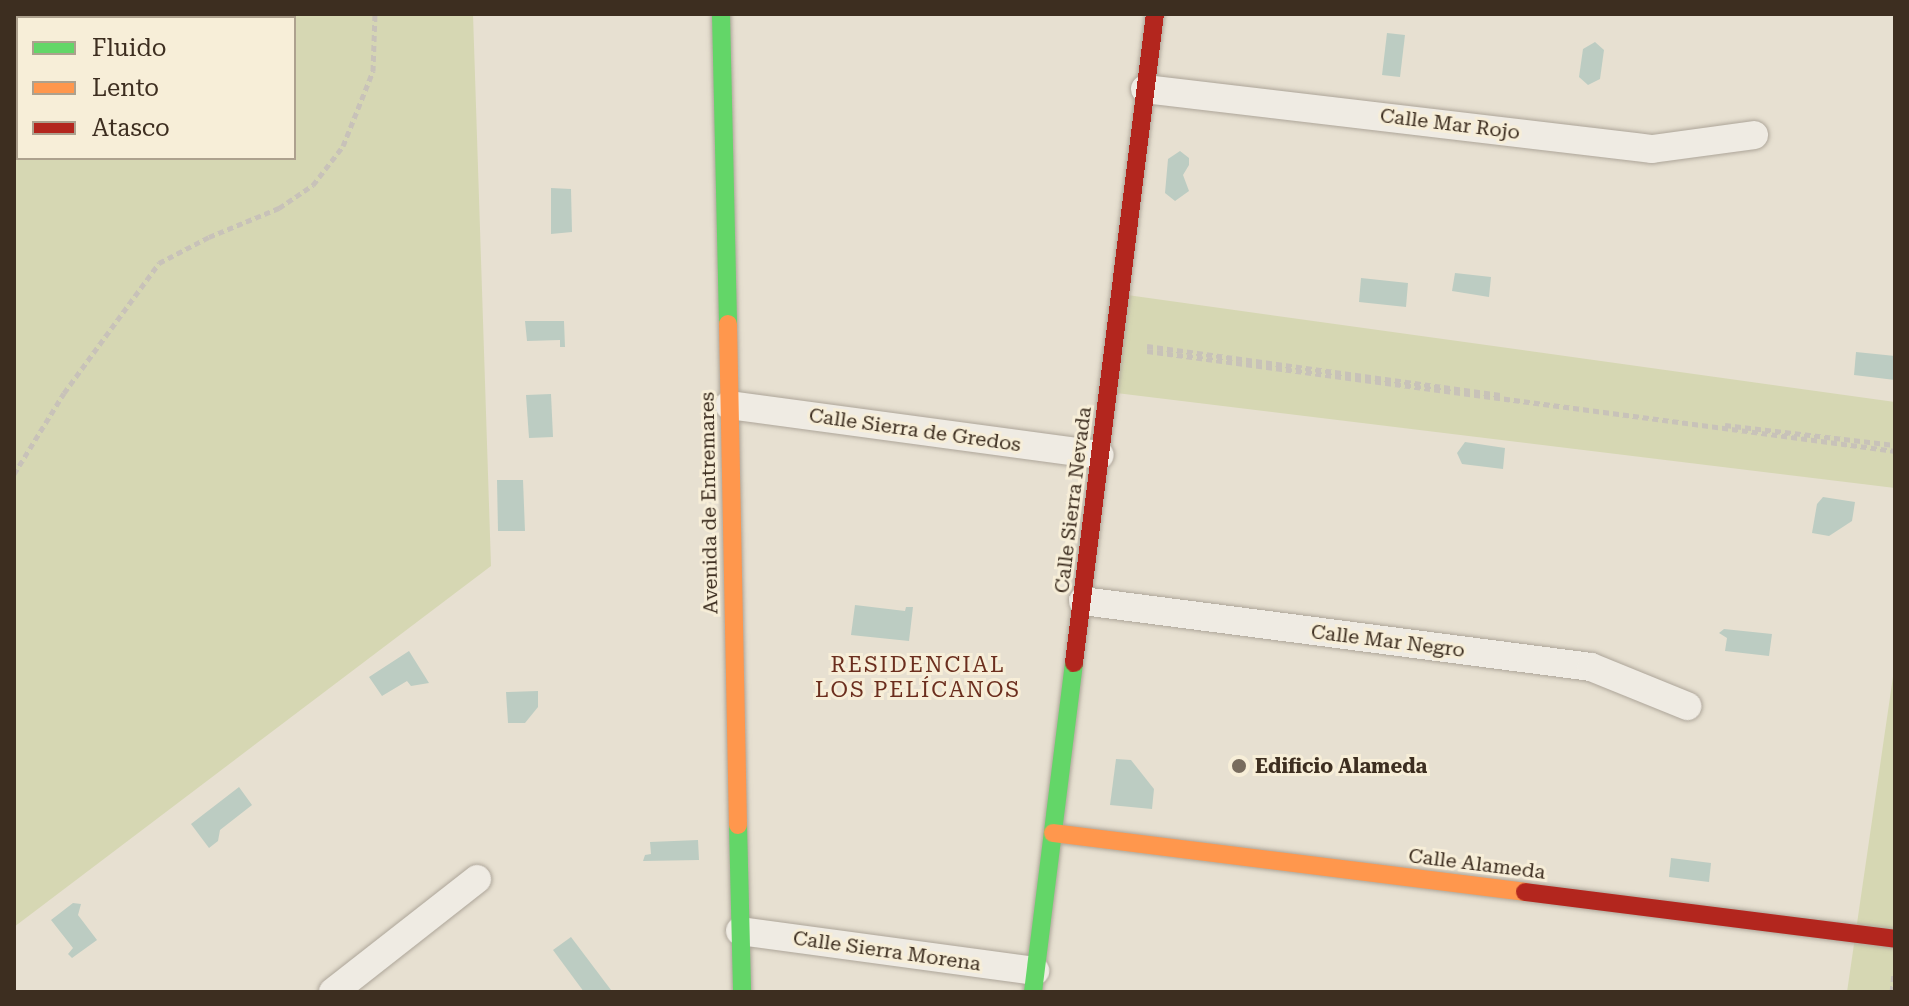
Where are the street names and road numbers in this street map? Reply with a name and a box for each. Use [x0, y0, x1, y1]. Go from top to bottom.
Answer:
street label: Calle Mar Rojo [1379, 104, 1521, 144]
street label: Avenida de Entremares [695, 392, 723, 614]
street label: Calle Sierra de Gredos [807, 403, 1023, 457]
street label: Calle Sierra Nevada [1050, 405, 1096, 595]
street label: Calle Mar Negro [1310, 620, 1466, 662]
street label: Calle Alameda [1407, 844, 1547, 884]
street label: Calle Sierra Morena [792, 926, 982, 976]

